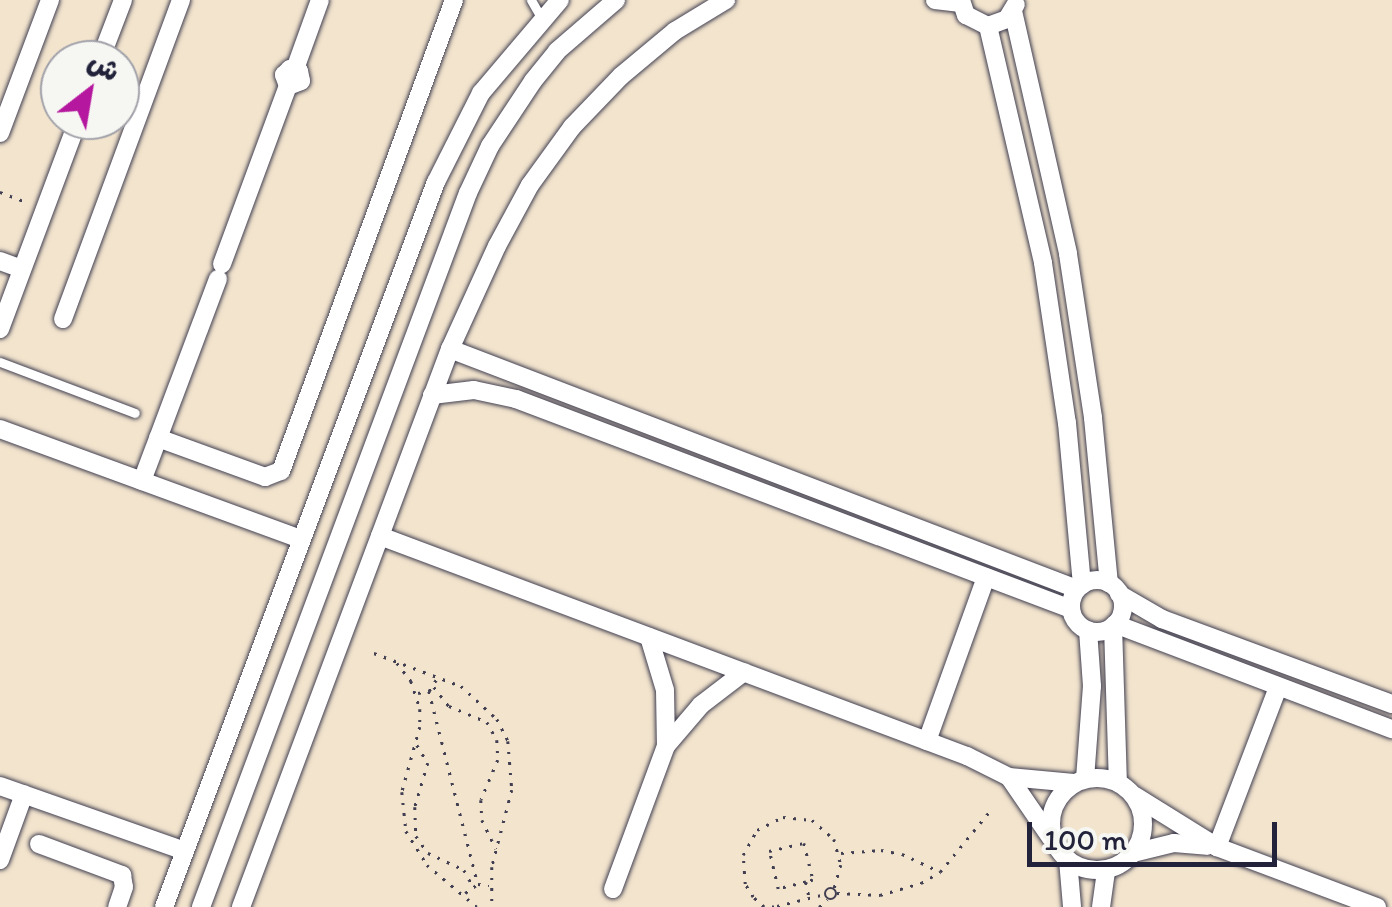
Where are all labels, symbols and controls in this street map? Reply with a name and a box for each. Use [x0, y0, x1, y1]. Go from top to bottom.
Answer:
north arrow [40, 40, 140, 140]
text: ش [82, 43, 126, 89]
scale bar [1032, 802, 1282, 864]
text: 100 m [1044, 821, 1127, 858]

